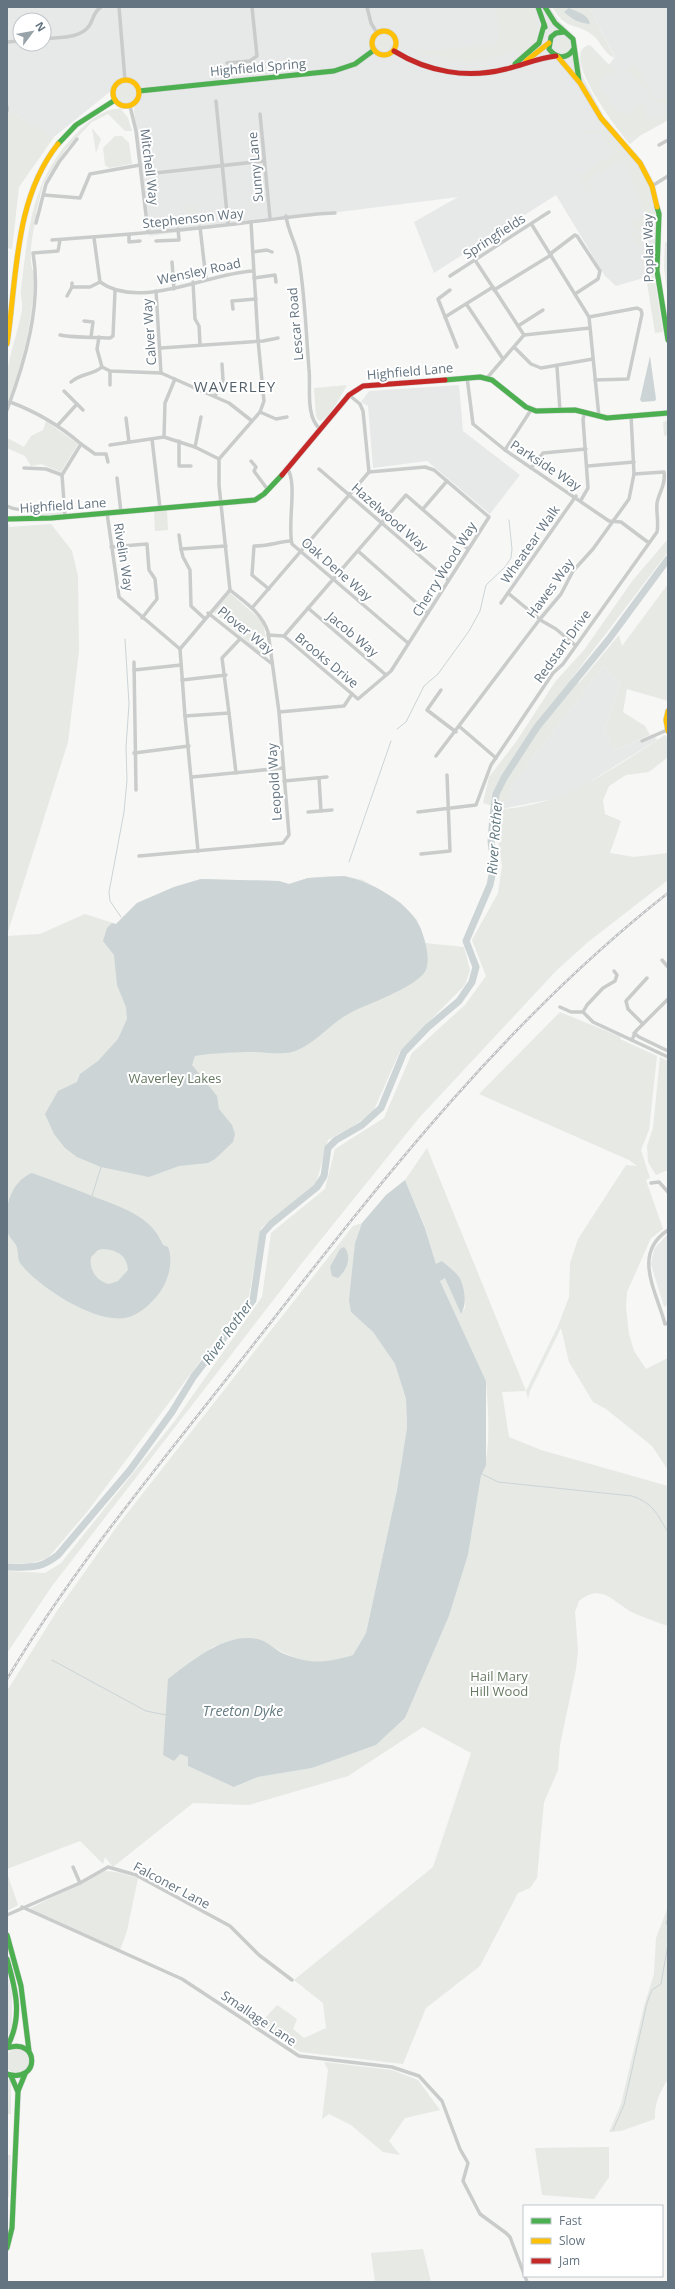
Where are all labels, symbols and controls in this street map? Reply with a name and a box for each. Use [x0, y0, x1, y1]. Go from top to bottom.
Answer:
north arrow [12, 12, 52, 52]
text: N [32, 19, 50, 34]
street label: Highfield Spring [209, 54, 307, 80]
street label: Mitchell Way [136, 128, 164, 207]
street label: Sunny Lane [243, 131, 267, 203]
street label: Stephenson Way [142, 204, 245, 232]
street label: Springfields [459, 209, 529, 263]
street label: Poplar Way [638, 213, 658, 282]
street label: Wensley Road [156, 253, 242, 289]
street label: Lescar Road [283, 287, 307, 361]
street label: Calver Way [138, 298, 160, 366]
street label: Highfield Lane [366, 358, 454, 384]
district label: WAVERLEY [194, 376, 276, 396]
street label: Parkside Way [507, 435, 585, 495]
street label: Hazelwood Way [348, 479, 433, 556]
street label: Highfield Lane [19, 493, 107, 517]
street label: Wheatear Walk [496, 501, 564, 587]
street label: Cherry Wood Way [408, 518, 481, 620]
street label: Rivelin Way [110, 522, 138, 593]
street label: Oak Dene Way [298, 533, 377, 605]
street label: Hawes Way [522, 554, 578, 621]
street label: Plover Way [214, 602, 278, 658]
street label: Jacob Way [322, 606, 383, 661]
street label: Redstart Drive [529, 606, 595, 686]
street label: Brooks Drive [292, 628, 362, 692]
street label: Leopold Way [262, 742, 286, 822]
water label: River Rother [482, 798, 506, 875]
park label: Waverley Lakes [128, 1069, 222, 1087]
water label: River Rother [197, 1296, 257, 1368]
park label: Hail Mary Hill Wood [470, 1667, 528, 1700]
water label: Treeton Dyke [203, 1701, 283, 1720]
street label: Falconer Lane [130, 1857, 214, 1913]
street label: Smallage Lane [218, 1986, 300, 2050]
legend [523, 2205, 663, 2277]
text: Fast [559, 2212, 582, 2229]
text: Slow [559, 2232, 586, 2249]
text: Jam [558, 2252, 580, 2269]

